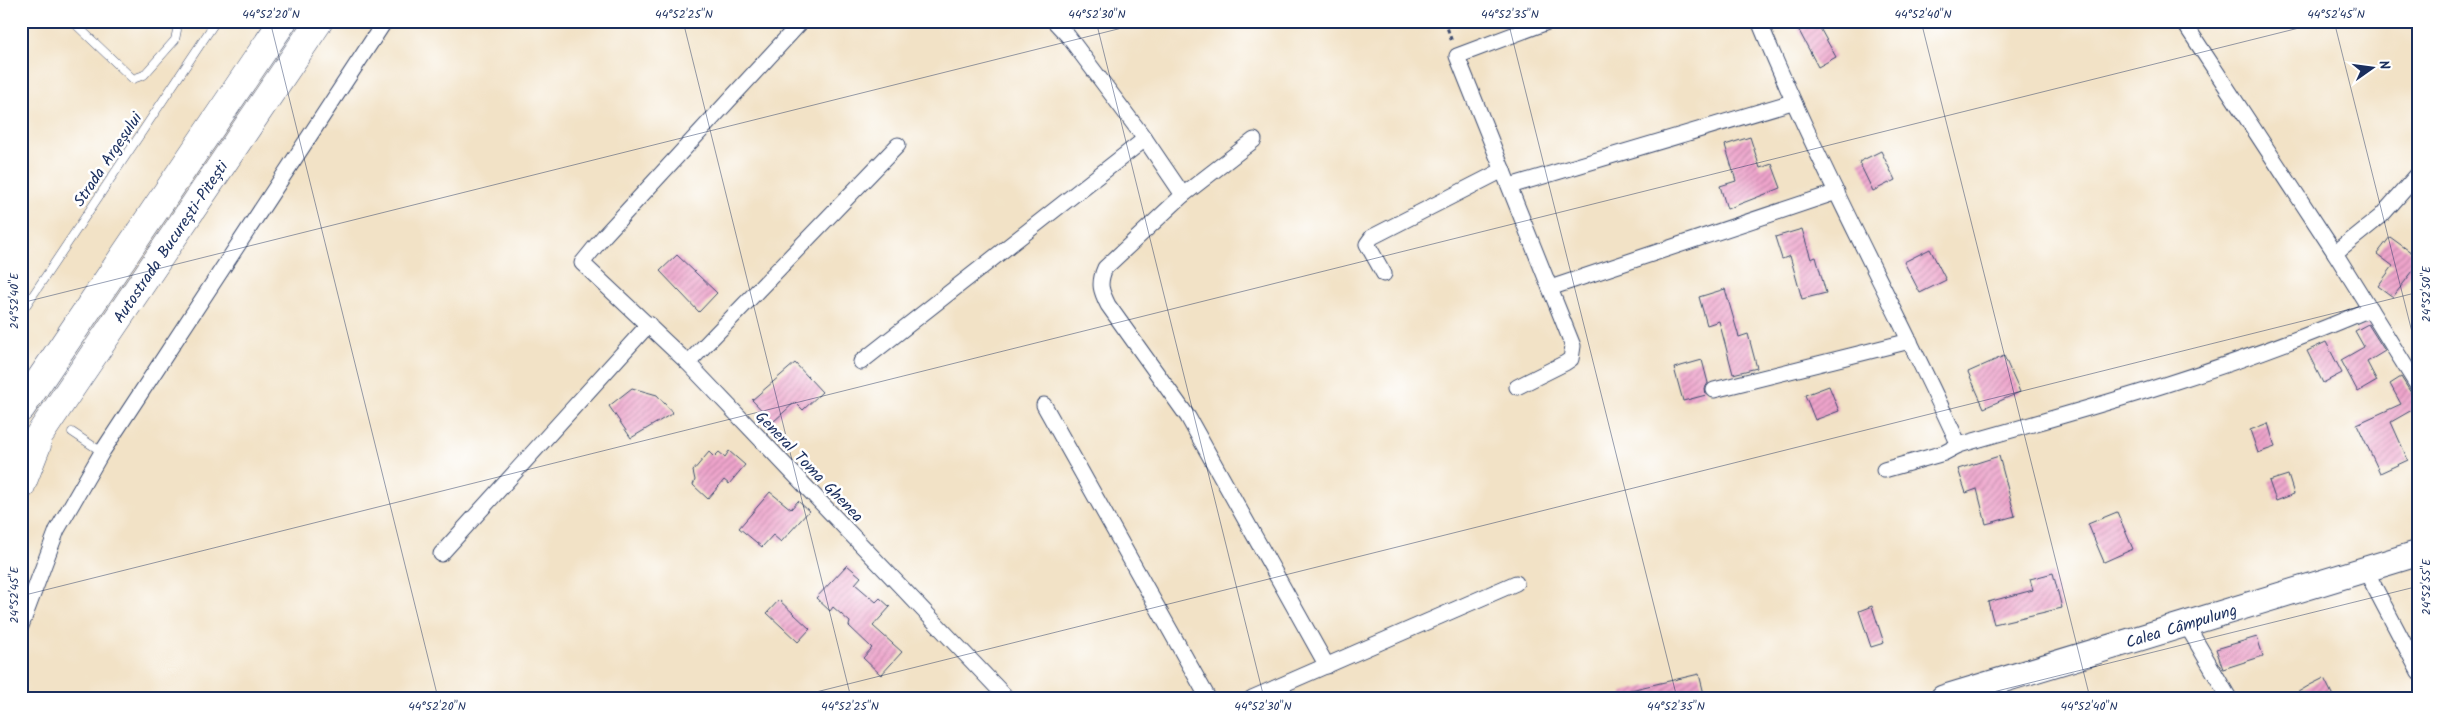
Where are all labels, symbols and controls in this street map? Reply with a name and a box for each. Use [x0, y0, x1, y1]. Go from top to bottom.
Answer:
text: 44°52'20"N [242, 5, 300, 24]
text: 44°52'25"N [655, 5, 713, 24]
text: 44°52'30"N [1068, 5, 1126, 24]
text: 44°52'35"N [1481, 5, 1539, 24]
text: 44°52'40"N [1894, 5, 1952, 24]
text: 44°52'45"N [2307, 5, 2365, 24]
north arrow [2348, 42, 2398, 92]
text: N [2372, 58, 2395, 72]
street label: Strada Argeșului [67, 107, 150, 212]
street label: Autostrada București-Pitești [107, 155, 236, 329]
text: 24°52'50"E [2417, 265, 2436, 322]
text: 24°52'40"E [5, 272, 24, 329]
street label: General Toma Ghenea [749, 405, 869, 529]
text: 24°52'55"E [2417, 558, 2436, 615]
text: 24°52'45"E [5, 566, 24, 623]
street label: Calea Câmpulung [2123, 598, 2240, 656]
text: 44°52'20"N [408, 697, 466, 716]
text: 44°52'25"N [821, 697, 879, 716]
text: 44°52'30"N [1234, 697, 1292, 716]
text: 44°52'35"N [1647, 697, 1705, 716]
text: 44°52'40"N [2060, 697, 2118, 716]

